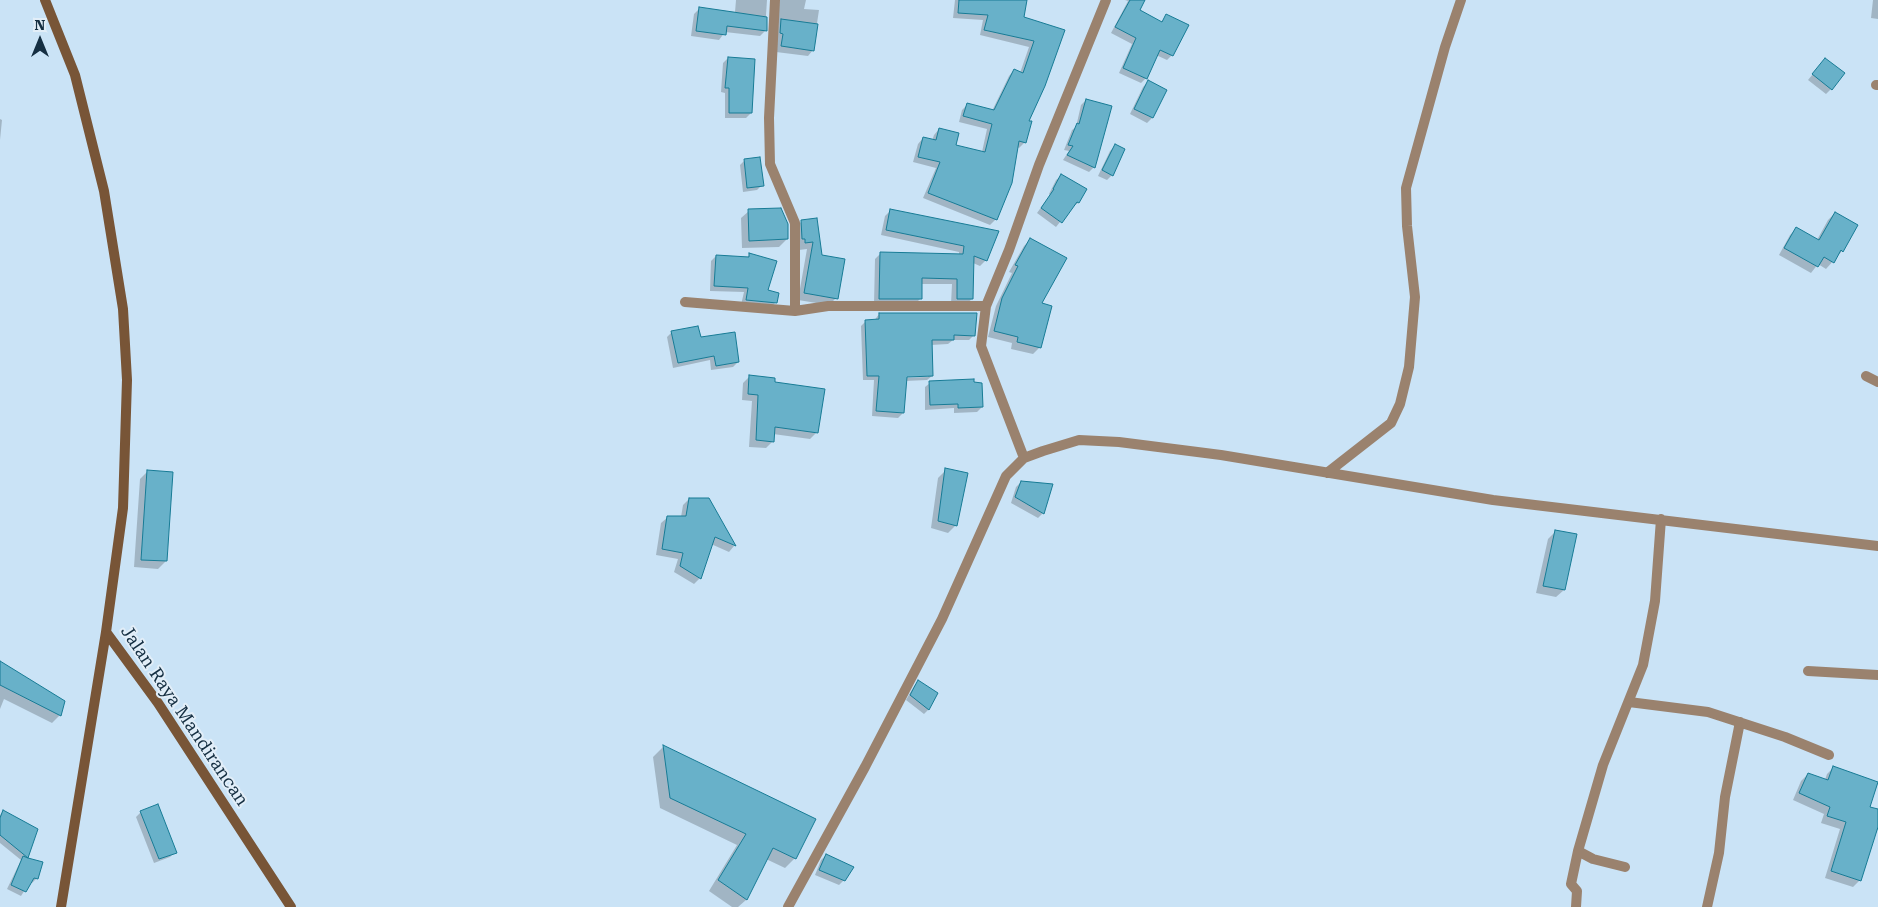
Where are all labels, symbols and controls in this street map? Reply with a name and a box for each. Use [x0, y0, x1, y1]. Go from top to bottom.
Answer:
north arrow [15, 15, 65, 65]
text: N [35, 17, 45, 33]
street label: Jalan Raya Mandirancan [116, 622, 252, 810]

